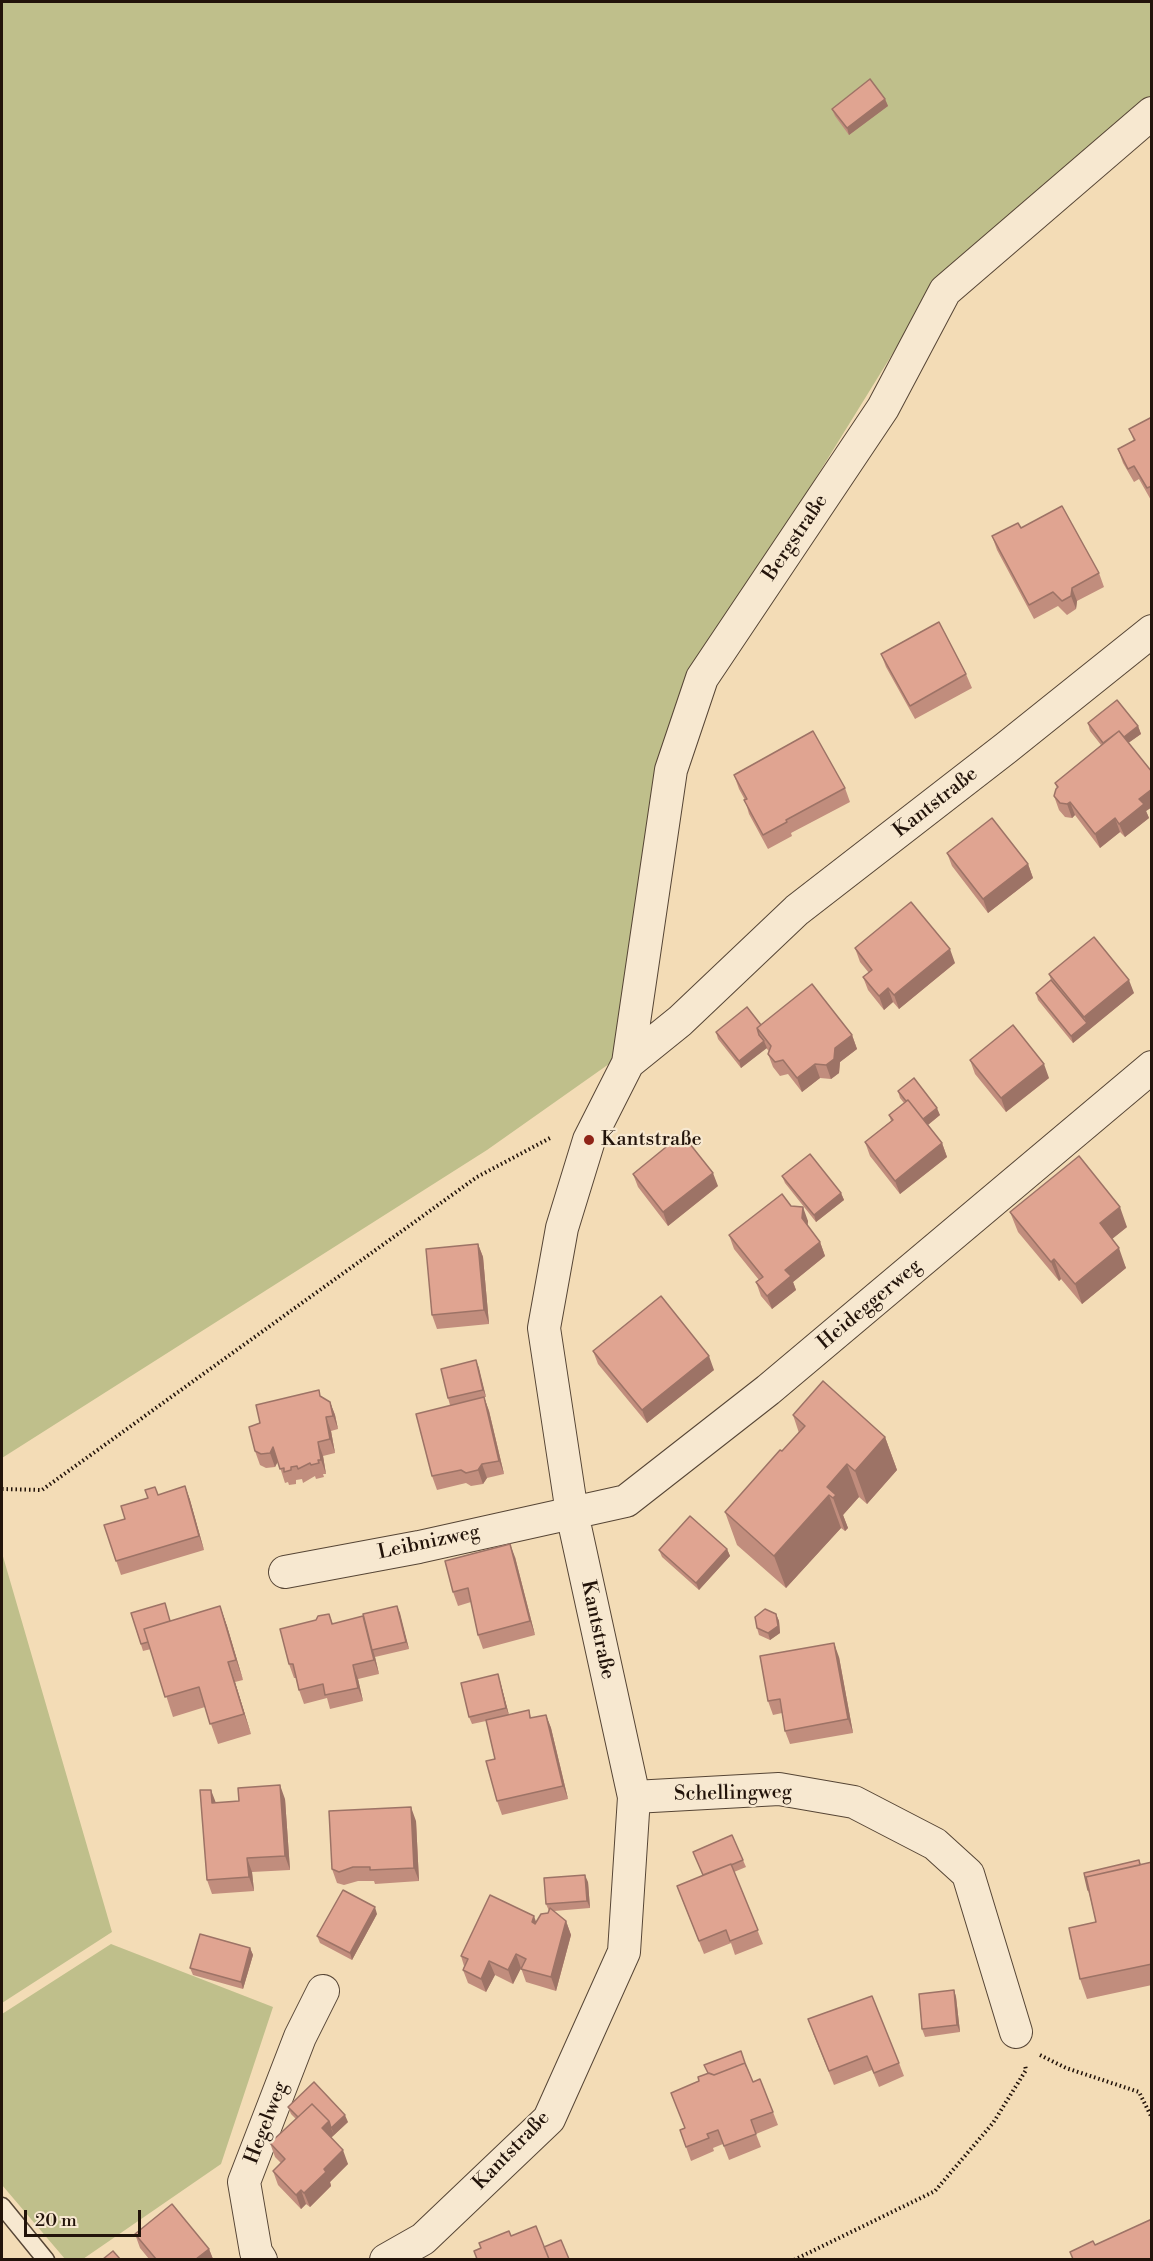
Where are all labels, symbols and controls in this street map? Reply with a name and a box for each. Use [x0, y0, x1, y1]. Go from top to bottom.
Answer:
street label: Bergstraße [758, 490, 834, 586]
street label: Kantstraße [889, 763, 983, 843]
place label: Kantstraße [601, 1128, 701, 1152]
marker: Kantstraße [582, 1133, 596, 1147]
street label: Heideggerweg [813, 1255, 927, 1355]
street label: Leibnizweg [376, 1520, 482, 1566]
street label: Kantstraße [575, 1578, 619, 1682]
street label: Schellingweg [674, 1781, 792, 1807]
street label: Hegelweg [240, 2078, 294, 2168]
street label: Kantstraße [468, 2107, 556, 2195]
scale bar [27, 2198, 144, 2236]
text: 20 m [35, 2209, 77, 2232]

